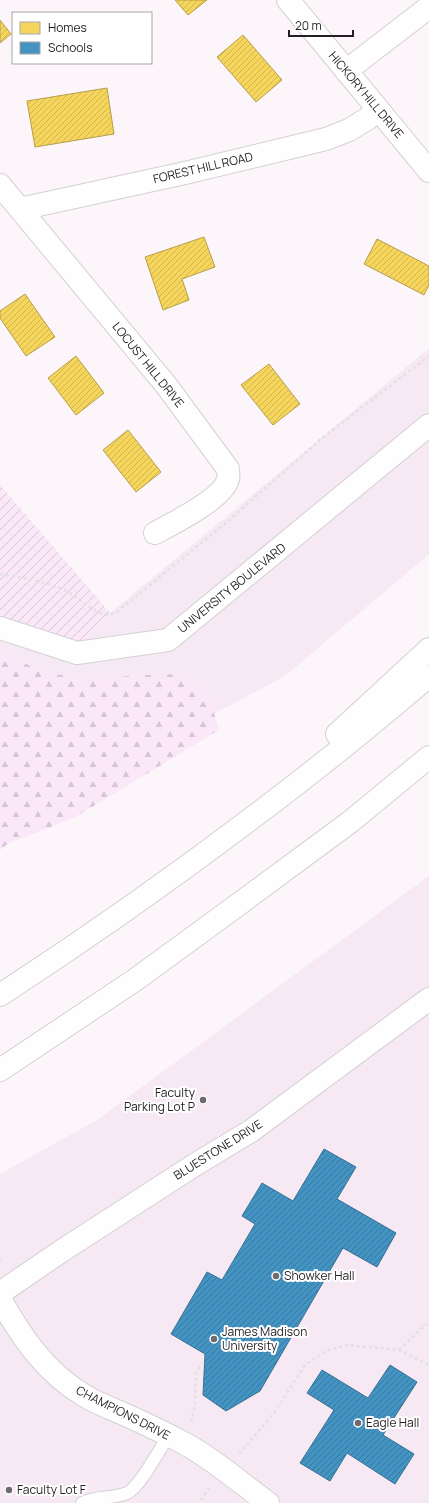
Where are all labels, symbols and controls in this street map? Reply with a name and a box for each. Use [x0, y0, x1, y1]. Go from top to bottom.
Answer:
legend [12, 12, 152, 64]
scale bar [289, 12, 353, 38]
text: 20 m [295, 17, 322, 34]
text: Homes [48, 19, 87, 36]
text: Schools [48, 39, 92, 56]
street label: HICKORY HILL DRIVE [325, 48, 408, 142]
street label: FOREST HILL ROAD [151, 148, 255, 187]
street label: LOCUST HILL DRIVE [109, 318, 188, 411]
street label: UNIVERSITY BOULEVARD [174, 539, 289, 637]
place label: Faculty Parking Lot P [124, 1084, 196, 1115]
marker: Faculty Parking Lot P [198, 1095, 208, 1105]
street label: BLUESTONE DRIVE [170, 1115, 265, 1184]
place label: Showker Hall [284, 1267, 355, 1284]
marker: Showker Hall [271, 1271, 281, 1281]
place label: James Madison University [222, 1323, 307, 1354]
marker: James Madison University [209, 1334, 219, 1344]
street label: CHAMPIONS DRIVE [73, 1381, 173, 1444]
place label: Eagle Hall [366, 1414, 419, 1431]
marker: Eagle Hall [353, 1418, 363, 1428]
place label: Faculty Lot F [17, 1481, 86, 1498]
marker: Faculty Lot F [4, 1485, 14, 1495]

